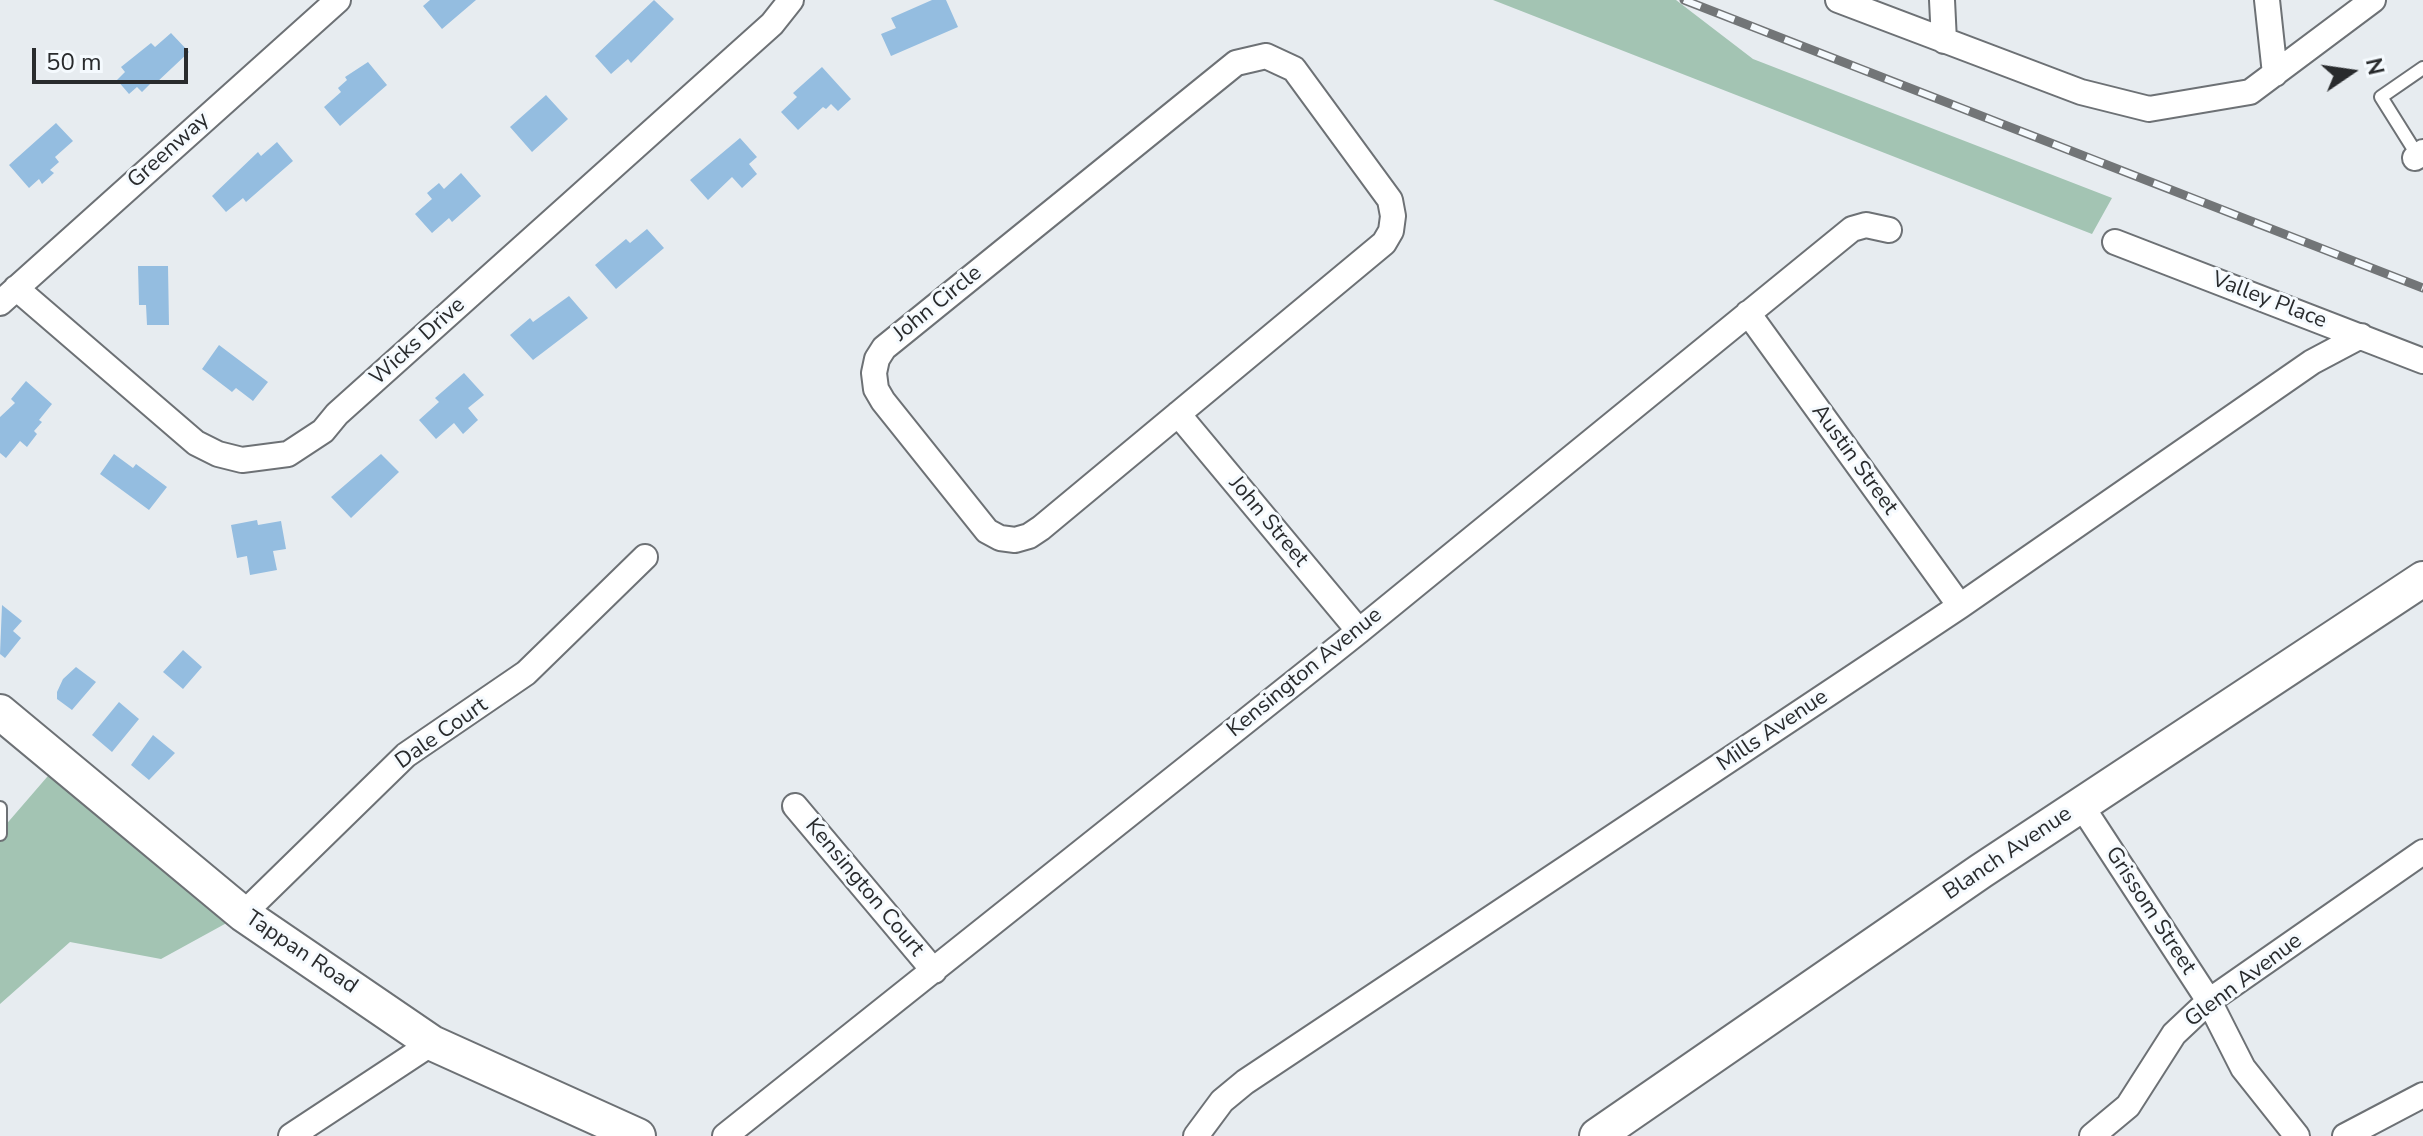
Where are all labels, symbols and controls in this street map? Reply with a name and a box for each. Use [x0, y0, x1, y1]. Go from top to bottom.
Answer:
scale bar [36, 32, 192, 82]
north arrow [2311, 32, 2391, 112]
text: 50 m [46, 46, 102, 78]
text: N [2358, 55, 2391, 78]
street label: Greenway [123, 108, 215, 194]
street label: John Circle [889, 260, 987, 348]
street label: Valley Place [2208, 267, 2330, 335]
street label: Wicks Drive [365, 292, 471, 392]
street label: Austin Street [1805, 400, 1903, 520]
street label: John Street [1223, 471, 1313, 573]
street label: Kensington Avenue [1222, 602, 1388, 744]
street label: Mills Avenue [1713, 684, 1833, 778]
street label: Dale Court [391, 693, 493, 775]
street label: Blanch Avenue [1939, 801, 2077, 907]
street label: Kensington Court [799, 814, 929, 962]
street label: Grissom Street [2099, 842, 2201, 980]
street label: Tappan Road [240, 906, 362, 1000]
street label: Glenn Avenue [2180, 928, 2308, 1034]

